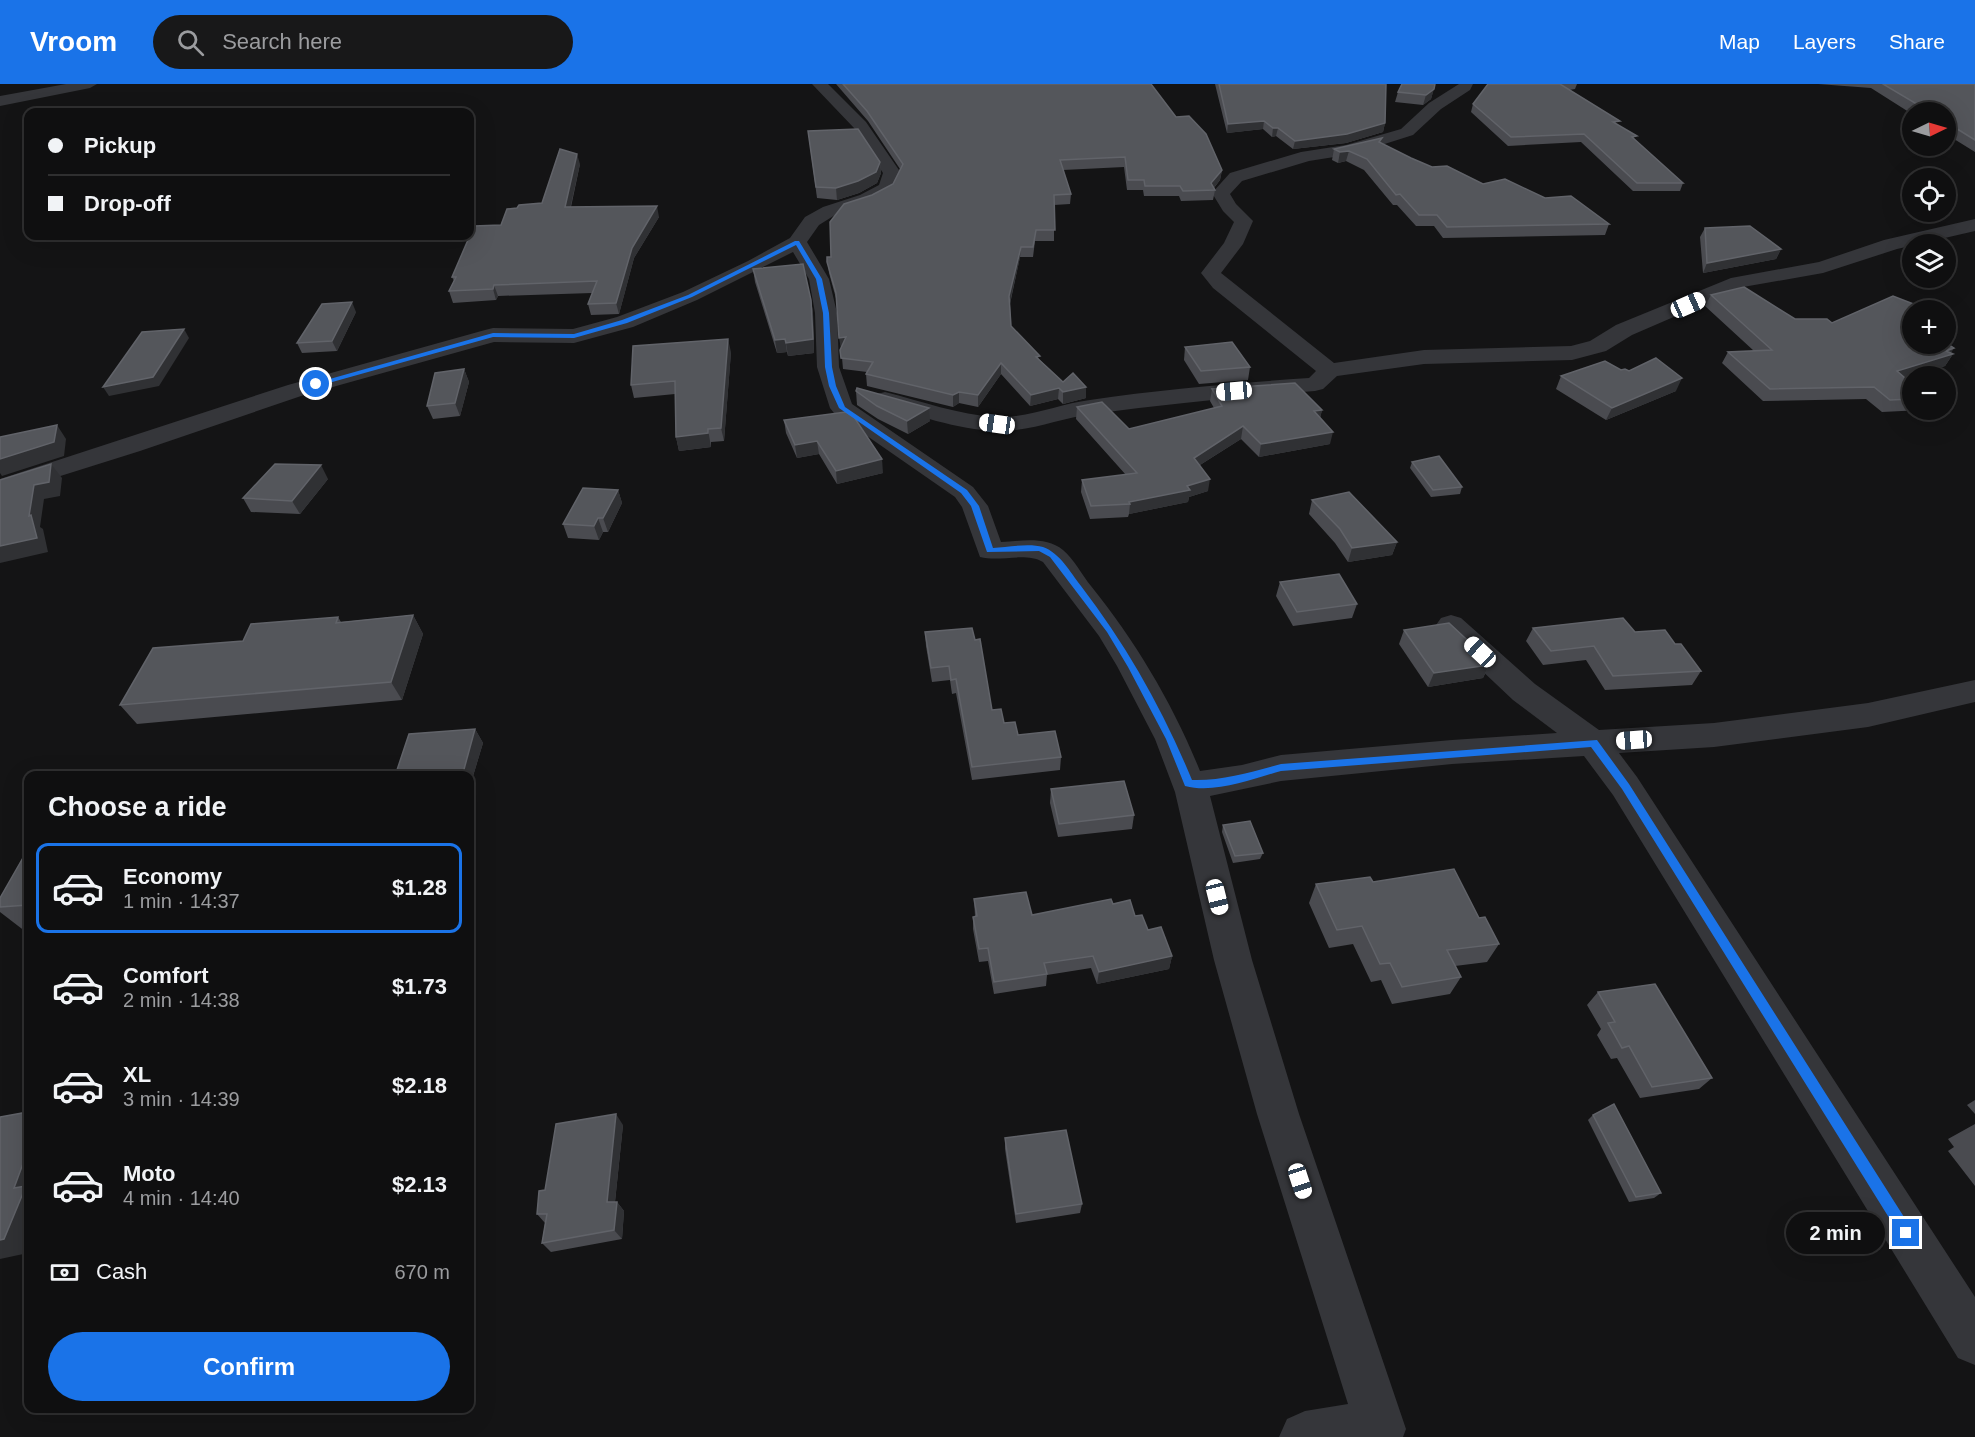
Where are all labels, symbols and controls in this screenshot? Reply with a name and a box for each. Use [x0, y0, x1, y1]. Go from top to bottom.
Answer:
search box [153, 15, 573, 69]
text: Vroom [30, 26, 117, 57]
icon: search [174, 26, 207, 59]
text: Search here [222, 29, 342, 54]
text: Map [1719, 30, 1760, 53]
text: Layers [1793, 30, 1856, 53]
text: Share [1889, 30, 1945, 53]
north arrow [1902, 102, 1956, 156]
map controls [1902, 102, 1956, 420]
text: Pickup [84, 133, 156, 158]
button: locate [1902, 168, 1956, 222]
text: Drop-off [84, 191, 171, 216]
button: layers [1902, 234, 1956, 288]
car [1668, 289, 1708, 321]
button: + [1902, 300, 1956, 354]
button: − [1902, 366, 1956, 420]
route start [302, 370, 329, 397]
car [1215, 380, 1253, 402]
car [978, 413, 1016, 435]
car [1461, 633, 1499, 671]
car [1615, 730, 1653, 750]
text: Choose a ride [48, 792, 227, 822]
icon: car [51, 861, 105, 915]
text: Economy [123, 864, 222, 889]
text: $1.28 [392, 875, 447, 900]
car [1204, 877, 1230, 917]
text: 1 min · 14:37 [123, 890, 240, 912]
icon: car [51, 960, 105, 1014]
text: Comfort [123, 963, 209, 988]
text: $1.73 [392, 974, 447, 999]
text: 2 min · 14:38 [123, 989, 240, 1011]
icon: car [51, 1059, 105, 1113]
text: XL [123, 1062, 151, 1087]
text: $2.18 [392, 1073, 447, 1098]
text: 3 min · 14:39 [123, 1088, 240, 1110]
icon: car [51, 1158, 105, 1212]
text: Moto [123, 1161, 176, 1186]
car [1286, 1161, 1314, 1201]
text: $2.13 [392, 1172, 447, 1197]
text: 4 min · 14:40 [123, 1187, 240, 1209]
callout: 2 min [1786, 1212, 1885, 1254]
route end [1892, 1219, 1919, 1246]
text: 2 min [1809, 1222, 1862, 1244]
icon: cash [48, 1256, 81, 1289]
text: Cash [96, 1259, 147, 1284]
text: 670 m [394, 1261, 450, 1283]
button: Confirm [48, 1332, 450, 1401]

